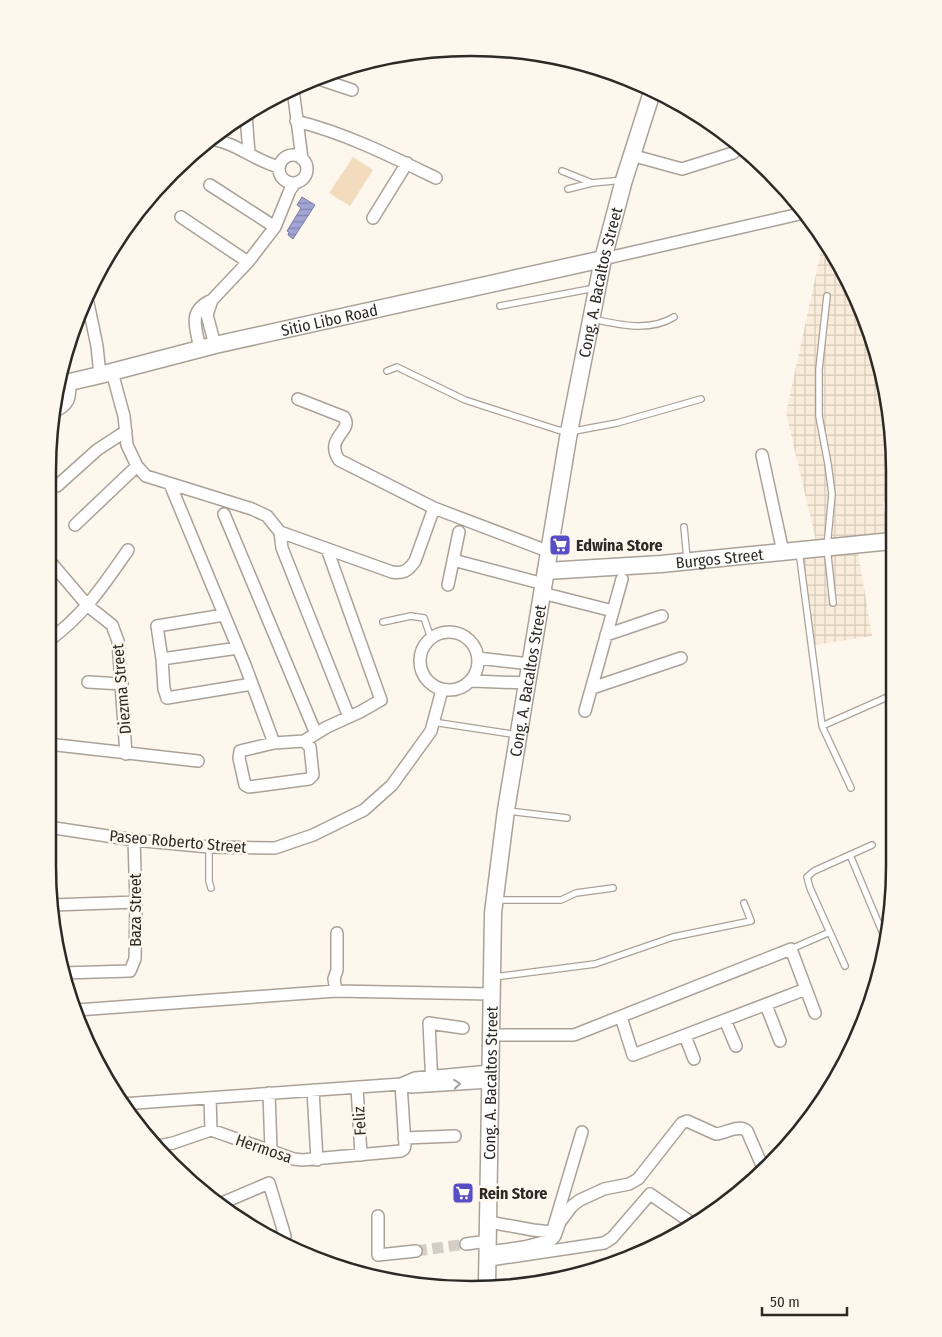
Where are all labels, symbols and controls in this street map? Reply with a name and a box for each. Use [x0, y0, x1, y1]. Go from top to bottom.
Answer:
street label: Cong. A. Bacaltos Street [575, 204, 627, 359]
street label: Sitio Libo Road [279, 300, 379, 340]
supermarket icon: Edwina Store [548, 533, 572, 557]
place label: Edwina Store [576, 536, 663, 555]
street label: Burgos Street [675, 545, 765, 572]
street label: Cong. A. Bacaltos Street [506, 603, 550, 758]
street label: Diezma Street [108, 642, 135, 735]
street label: Paseo Roberto Street [109, 826, 248, 857]
street label: Baza Street [126, 872, 145, 947]
street label: Cong. A. Bacaltos Street [480, 1005, 502, 1160]
one-way arrow [453, 1079, 461, 1090]
street label: Feliz [349, 1106, 370, 1136]
street label: Hermosa [233, 1130, 295, 1167]
supermarket icon: Rein Store [451, 1181, 475, 1205]
place label: Rein Store [479, 1184, 547, 1203]
scale bar [762, 1284, 847, 1316]
text: 50 m [770, 1293, 800, 1311]

